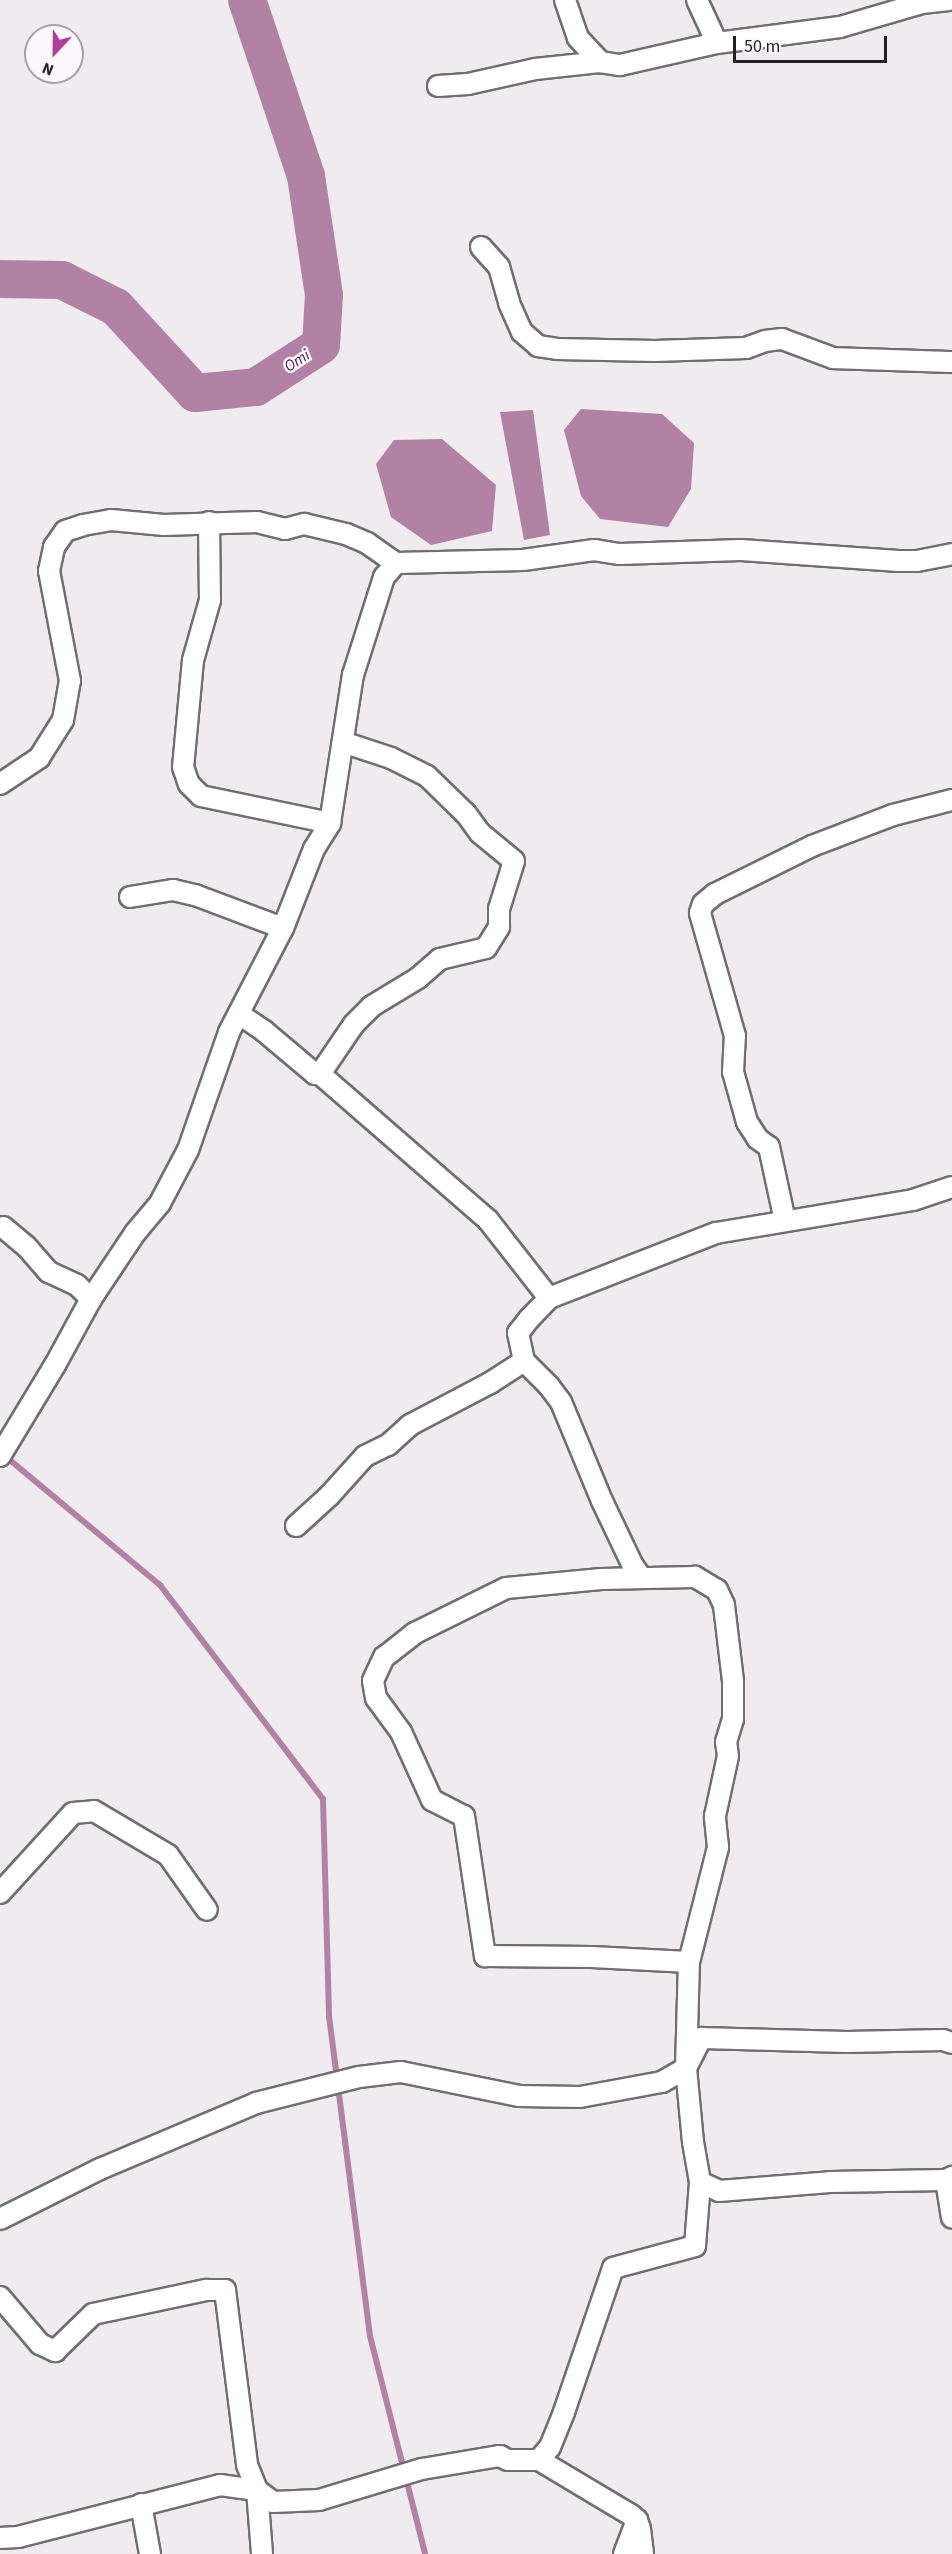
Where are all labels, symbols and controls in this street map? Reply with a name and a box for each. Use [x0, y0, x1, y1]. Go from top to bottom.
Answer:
north arrow [24, 24, 84, 84]
scale bar [736, 24, 890, 62]
text: 50 m [744, 34, 780, 59]
text: N [39, 57, 57, 81]
water label: Omi [281, 346, 313, 376]

